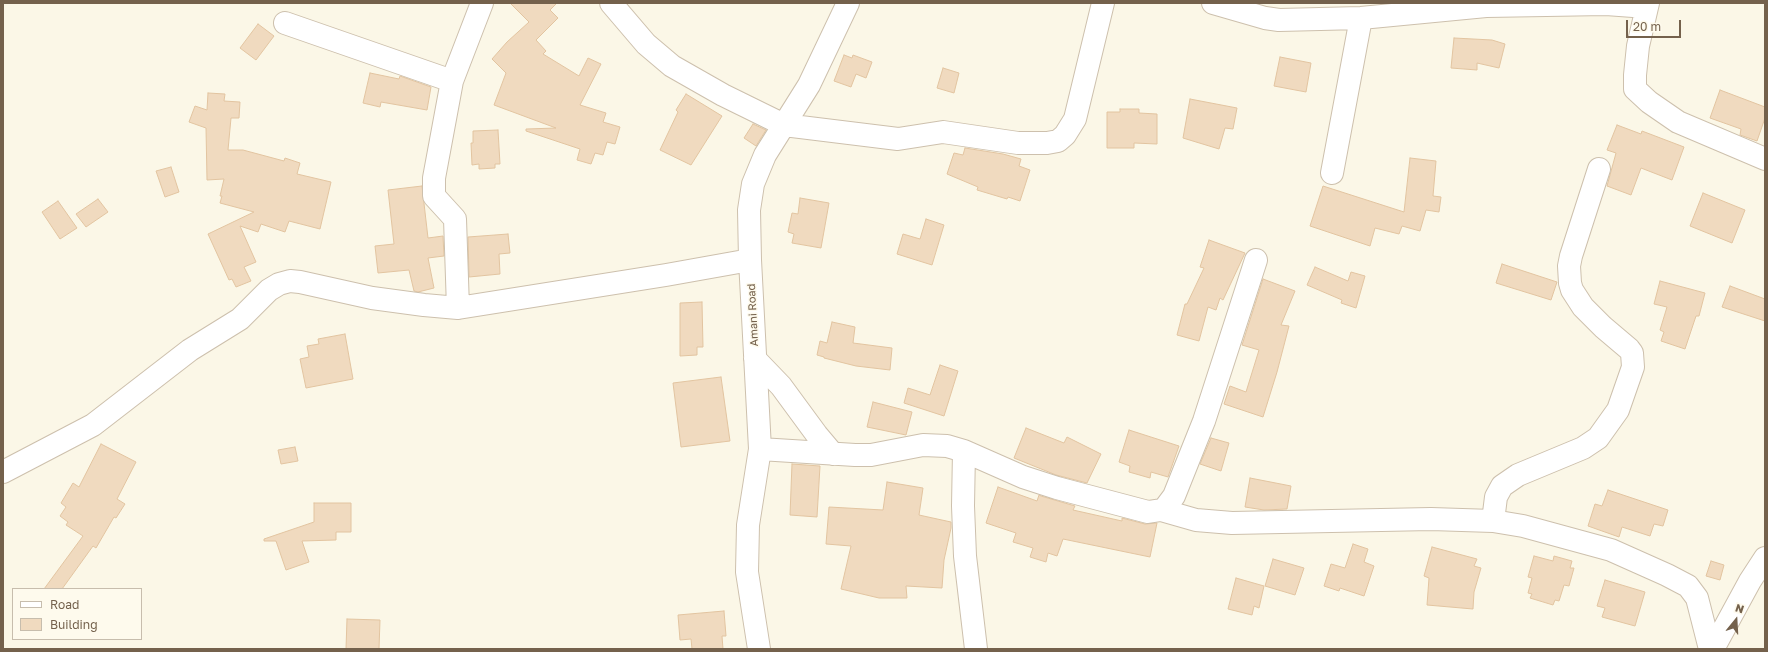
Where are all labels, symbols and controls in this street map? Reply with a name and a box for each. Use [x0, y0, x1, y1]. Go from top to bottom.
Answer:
scale bar [1628, 12, 1683, 38]
text: 20 m [1633, 19, 1661, 34]
street label: Amani Road [745, 283, 761, 347]
legend [12, 588, 142, 640]
text: Road [50, 597, 79, 612]
north arrow [1716, 600, 1756, 640]
text: N [1734, 601, 1746, 616]
text: Building [50, 617, 98, 632]

